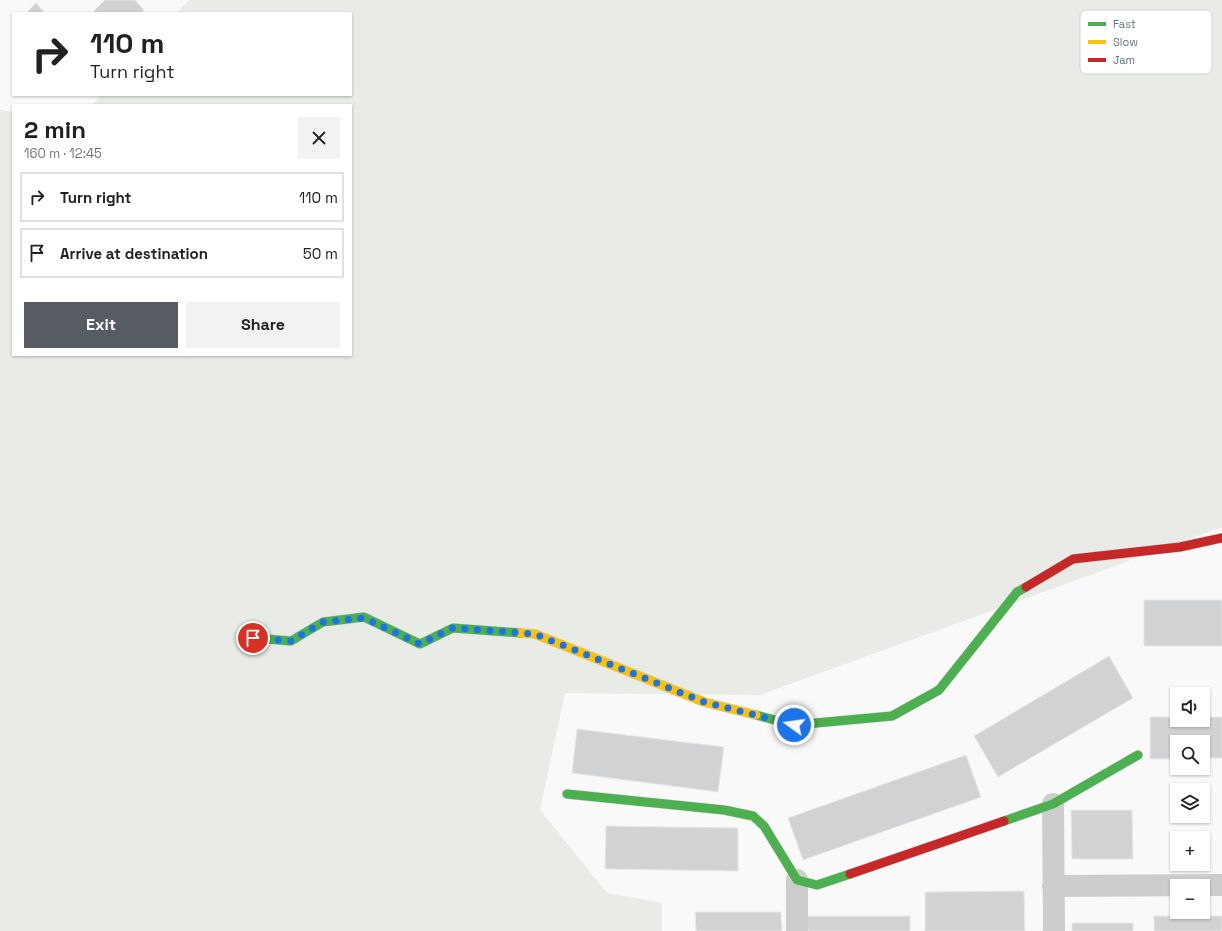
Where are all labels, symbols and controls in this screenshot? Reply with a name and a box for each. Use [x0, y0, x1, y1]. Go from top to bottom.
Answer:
legend [1080, 10, 1212, 74]
text: Fast [1113, 17, 1136, 31]
text: 110 m [90, 25, 164, 61]
icon: right [24, 28, 76, 80]
text: Slow [1113, 35, 1138, 49]
text: Jam [1113, 53, 1135, 67]
text: Turn right [90, 60, 174, 83]
text: 2 min [24, 114, 86, 145]
button: close [298, 117, 340, 159]
text: 160 m · 12:45 [24, 145, 102, 162]
icon: right [26, 186, 48, 208]
text: Turn right [60, 188, 131, 207]
text: 110 m [299, 188, 338, 207]
icon: arrive [26, 242, 48, 264]
text: Arrive at destination [60, 244, 208, 263]
text: 50 m [303, 244, 338, 263]
button: Exit [24, 302, 178, 348]
button: Share [186, 302, 340, 348]
pin [236, 621, 270, 655]
icon: arrive [242, 627, 264, 649]
map controls [1170, 687, 1210, 919]
button: sound [1170, 687, 1210, 727]
position arrow [773, 704, 815, 746]
button: search [1170, 735, 1210, 775]
button: layers [1170, 783, 1210, 823]
button: + [1170, 831, 1210, 871]
button: − [1170, 879, 1210, 919]

